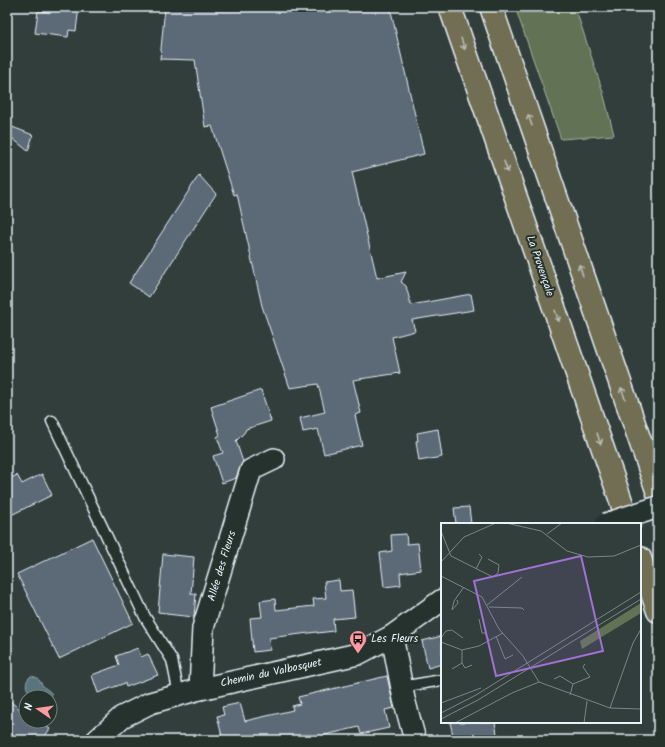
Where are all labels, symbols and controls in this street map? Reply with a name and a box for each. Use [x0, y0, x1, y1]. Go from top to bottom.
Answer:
one-way arrow [460, 37, 467, 50]
one-way arrow [526, 114, 533, 127]
one-way arrow [502, 160, 510, 172]
street label: La Provençale [521, 233, 559, 299]
one-way arrow [577, 263, 584, 276]
one-way arrow [554, 310, 561, 323]
one-way arrow [619, 387, 627, 399]
one-way arrow [596, 433, 604, 445]
inset map [441, 523, 641, 723]
street label: Allée des Fleurs [203, 528, 241, 603]
bus stop icon: Les Fleurs [348, 629, 368, 654]
place label: Les Fleurs [371, 630, 418, 648]
street label: Chemin du Valbosquet [219, 653, 324, 693]
north arrow [18, 689, 58, 729]
text: N [20, 702, 39, 712]

